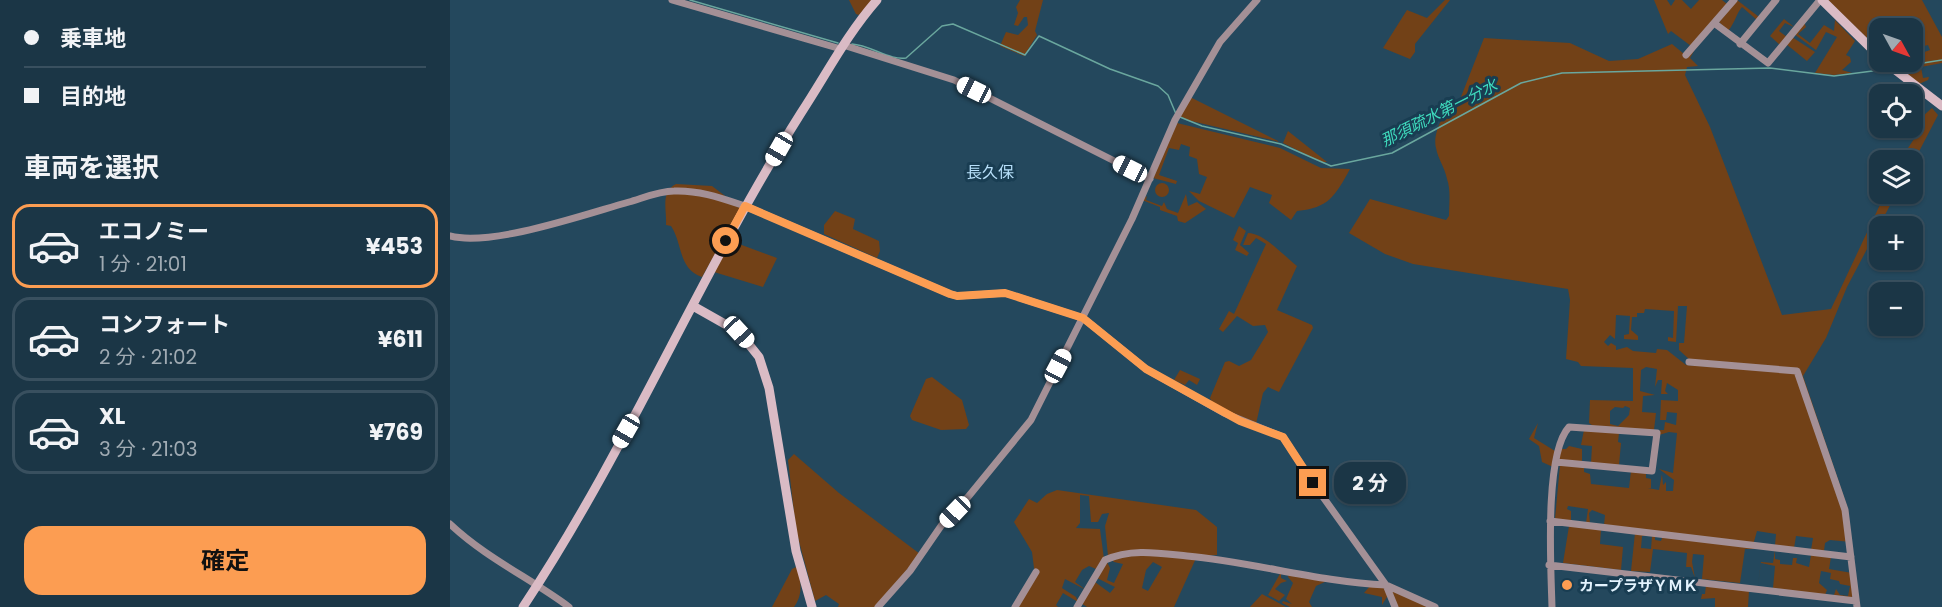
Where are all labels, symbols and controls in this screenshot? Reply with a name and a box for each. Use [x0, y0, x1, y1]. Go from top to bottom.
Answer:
north arrow [1869, 18, 1923, 72]
map controls [1869, 18, 1923, 336]
text: 乗車地 [60, 23, 126, 54]
water label: 那須疏水第一分水 [1377, 73, 1503, 152]
car [954, 74, 994, 106]
text: 目的地 [60, 81, 126, 112]
button: locate [1869, 84, 1923, 138]
car [762, 129, 796, 169]
text: 車両を選択 [24, 149, 159, 186]
button: layers [1869, 150, 1923, 204]
car [1110, 153, 1150, 185]
district label: 長久保 [966, 161, 1014, 184]
text: エコノミー [99, 216, 209, 247]
button: + [1869, 216, 1923, 270]
icon: car [27, 219, 81, 273]
route start [712, 227, 739, 254]
text: ¥453 [366, 231, 423, 262]
text: 1 分 · 21:01 [99, 250, 187, 278]
button: − [1869, 282, 1923, 336]
text: コンフォート [99, 309, 230, 340]
icon: car [27, 312, 81, 366]
car [720, 313, 758, 351]
text: ¥611 [378, 324, 423, 355]
text: 2 分 · 21:02 [99, 343, 197, 371]
car [1042, 346, 1074, 386]
text: XL [99, 401, 125, 432]
icon: car [27, 405, 81, 459]
car [609, 411, 643, 451]
text: ¥769 [369, 417, 423, 448]
text: 3 分 · 21:03 [99, 435, 198, 463]
callout: 2 分 [1334, 462, 1406, 504]
route end [1299, 469, 1326, 496]
text: 2 分 [1352, 469, 1388, 497]
car [936, 493, 974, 531]
button: 確定 [24, 526, 426, 595]
place label: カープラザＹＭＫ [1579, 575, 1698, 596]
marker: カープラザＹＭＫ [1560, 578, 1574, 592]

